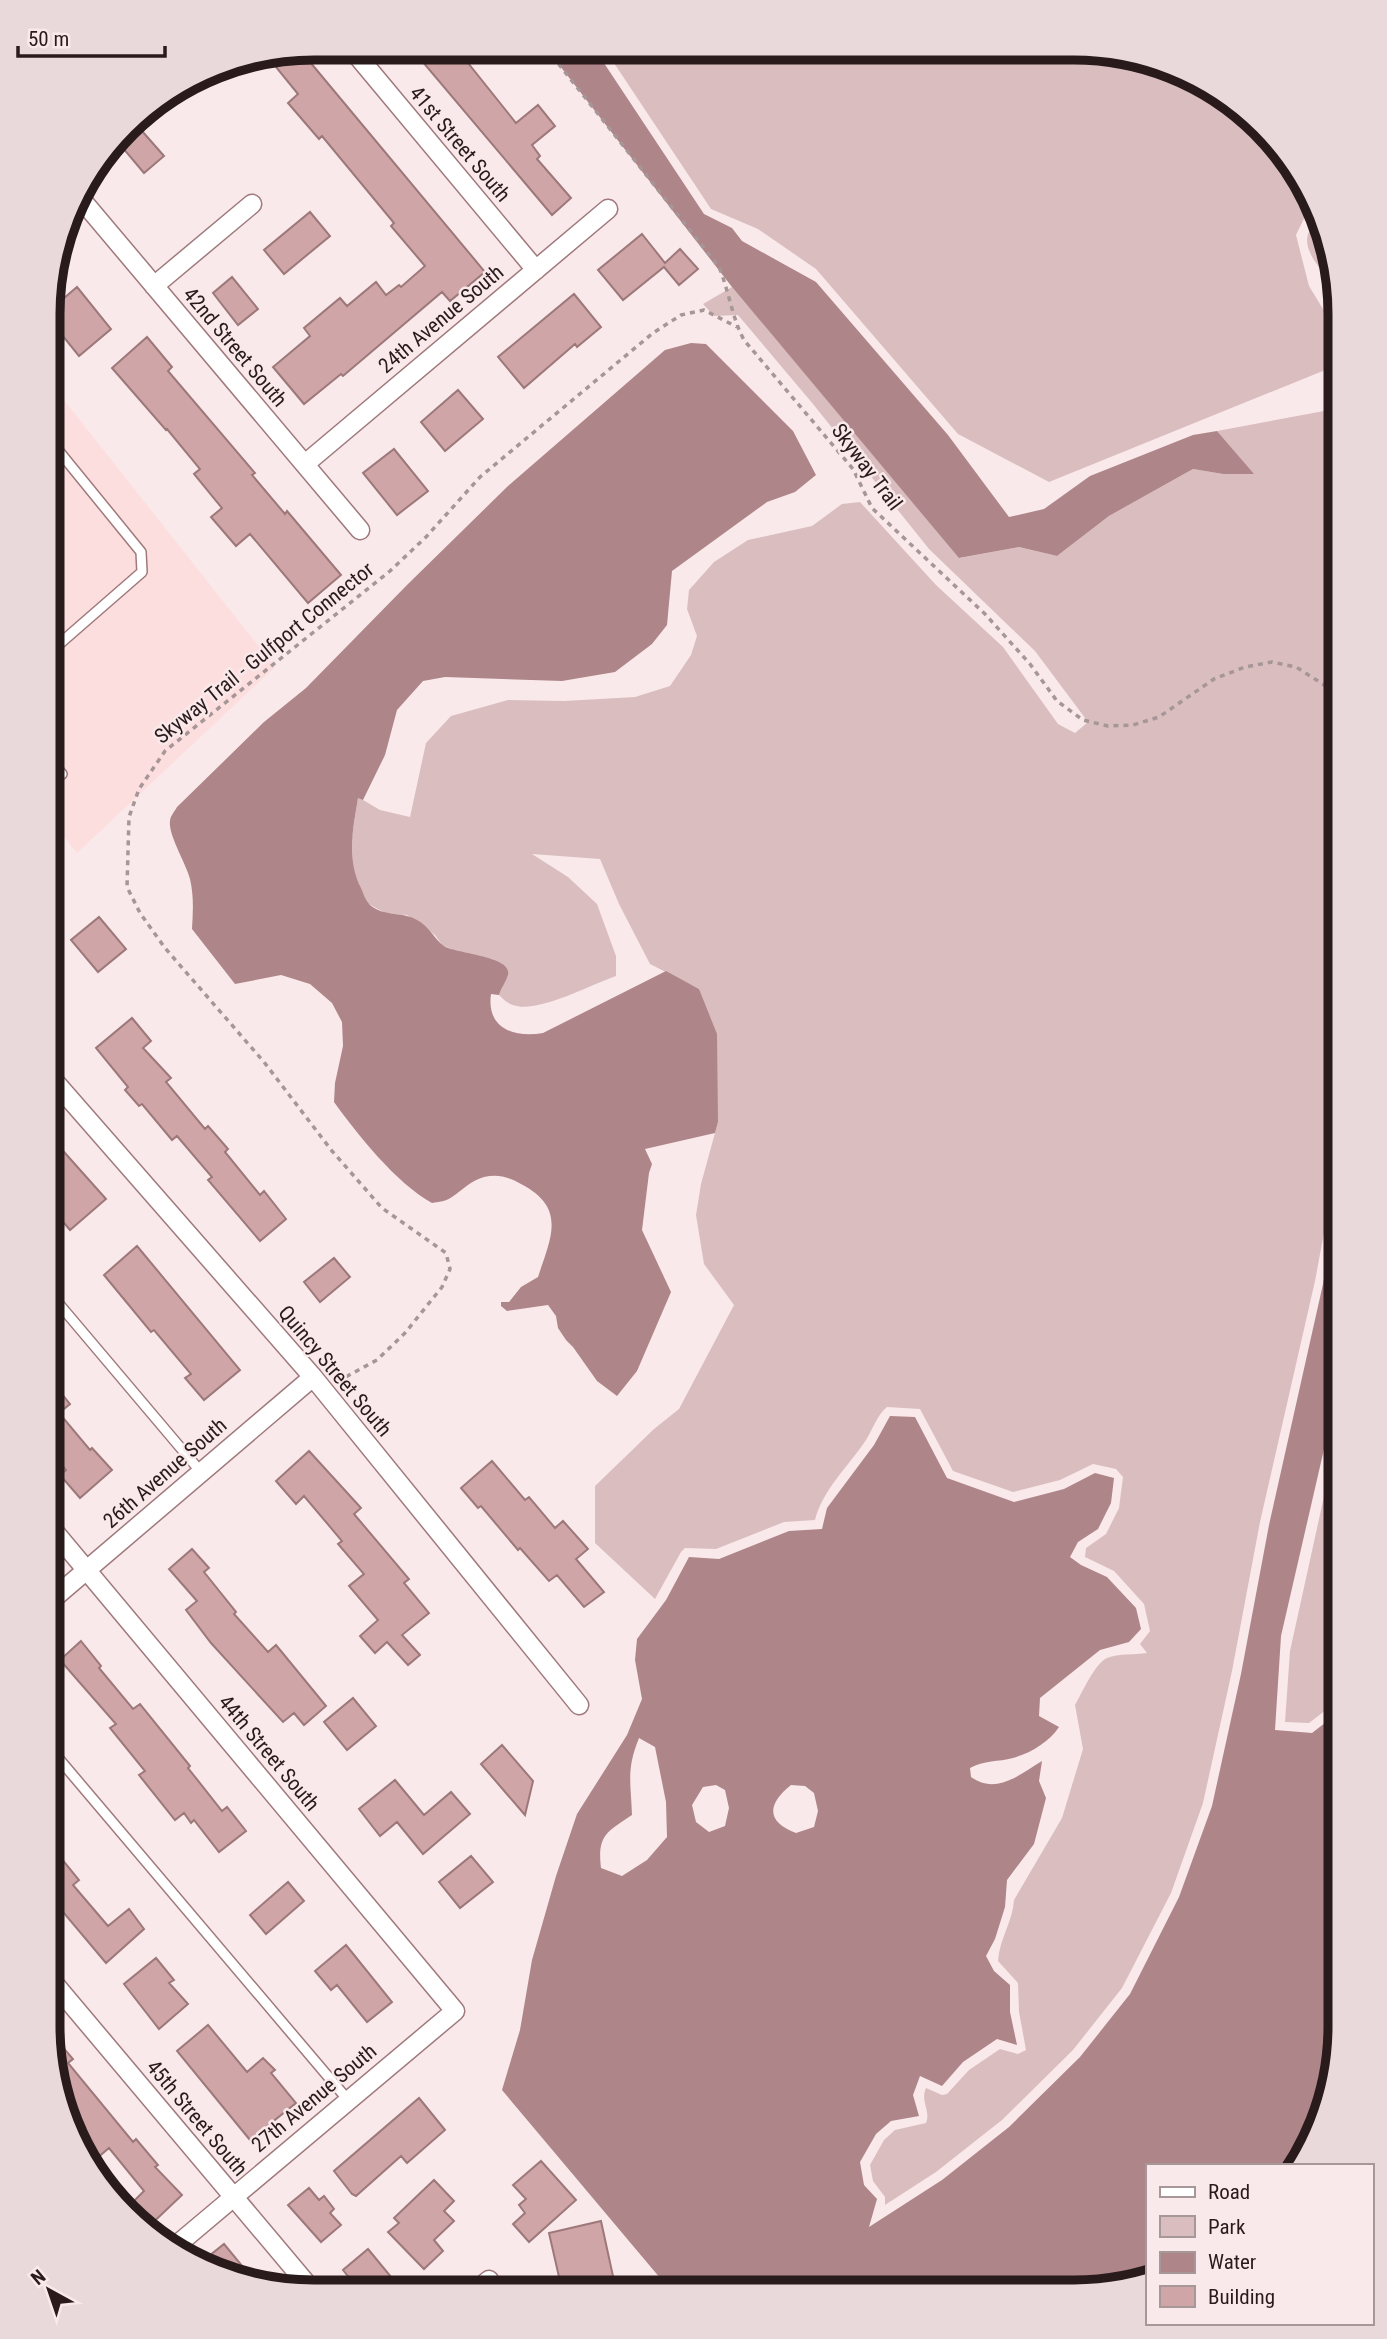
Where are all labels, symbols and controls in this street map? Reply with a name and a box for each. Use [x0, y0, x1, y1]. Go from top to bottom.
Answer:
scale bar [18, 14, 164, 58]
text: 50 m [28, 27, 69, 51]
street label: 41st Street South [405, 81, 515, 207]
street label: 24th Avenue South [374, 260, 508, 378]
street label: 42nd Street South [178, 283, 292, 411]
street label: Skyway Trail [827, 419, 907, 515]
street label: Skyway Trail - Gulfport Connector [150, 557, 378, 749]
street label: Quincy Street South [273, 1301, 397, 1441]
street label: 26th Avenue South [99, 1413, 231, 1533]
street label: 44th Street South [214, 1690, 324, 1816]
street label: 27th Avenue South [247, 2039, 381, 2157]
street label: 45th Street South [142, 2055, 252, 2181]
legend [1146, 2164, 1373, 2325]
text: Road [1208, 2180, 1250, 2204]
text: Park [1208, 2215, 1246, 2239]
text: Water [1208, 2250, 1256, 2274]
north arrow [14, 2255, 84, 2325]
text: N [27, 2265, 50, 2290]
text: Building [1208, 2285, 1275, 2309]

